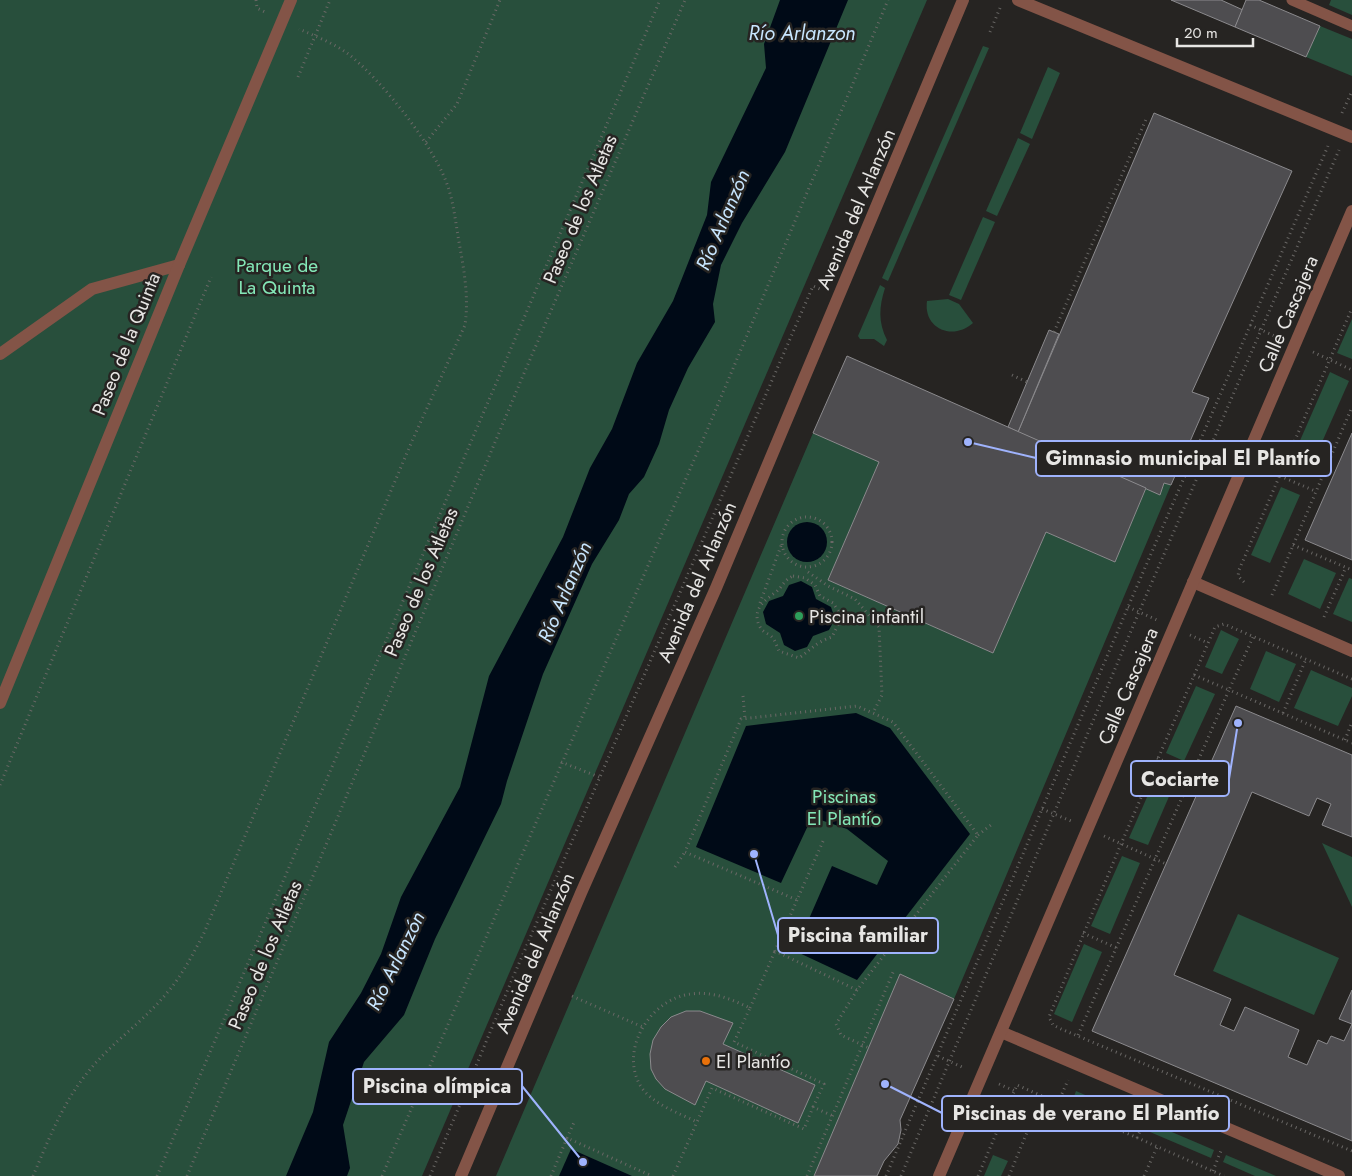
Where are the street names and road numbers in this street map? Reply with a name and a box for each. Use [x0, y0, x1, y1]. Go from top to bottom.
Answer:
street label: Avenida del Arlanzón [810, 125, 902, 293]
street label: Paseo de los Atletas [536, 130, 624, 288]
street label: Calle Cascajera [1251, 251, 1325, 377]
street label: Paseo de la Quinta [85, 269, 167, 419]
street label: Avenida del Arlanzón [651, 498, 743, 666]
street label: Paseo de los Atletas [377, 503, 465, 661]
street label: Calle Cascajera [1091, 623, 1165, 749]
street label: Avenida del Arlanzón [489, 869, 581, 1037]
street label: Paseo de los Atletas [221, 876, 309, 1034]

